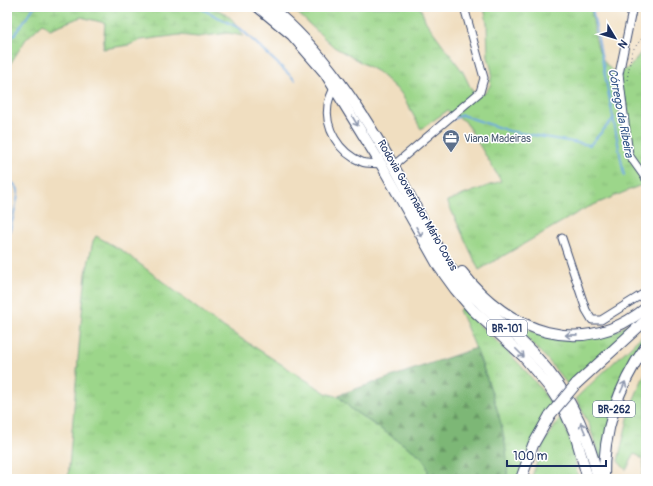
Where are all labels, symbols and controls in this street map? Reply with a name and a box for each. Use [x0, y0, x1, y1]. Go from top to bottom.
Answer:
north arrow [595, 18, 635, 58]
text: N [615, 37, 630, 51]
water label: Córrego da Ribeira [605, 67, 637, 160]
one-way arrow [351, 115, 359, 127]
office icon: Viana Madeiras [441, 128, 461, 153]
place label: Viana Madeiras [464, 132, 531, 145]
street label: Rodovia Governador Mário Covas [375, 138, 460, 273]
one-way arrow [416, 226, 424, 238]
road number: BR-101 [487, 320, 527, 336]
one-way arrow [565, 331, 578, 339]
one-way arrow [515, 348, 524, 358]
one-way arrow [620, 381, 627, 393]
road number: BR-262 [593, 401, 635, 417]
one-way arrow [579, 423, 586, 435]
scale bar [507, 442, 606, 468]
text: 100 m [513, 449, 548, 464]

